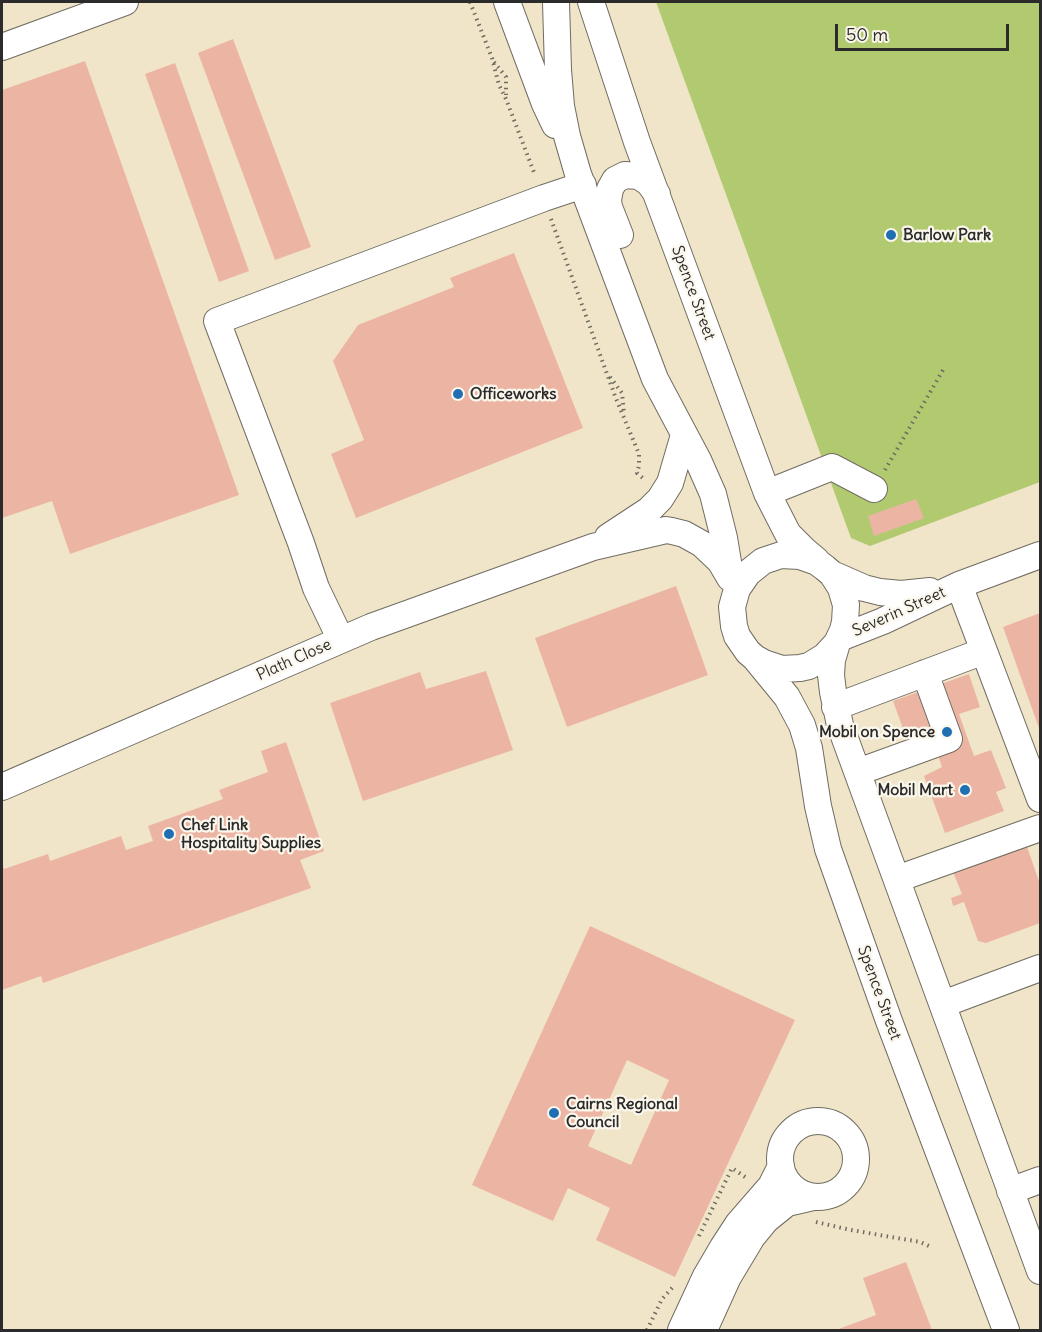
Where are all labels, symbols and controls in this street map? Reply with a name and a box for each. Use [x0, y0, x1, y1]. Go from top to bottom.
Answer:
scale bar [838, 12, 1012, 50]
text: 50 m [846, 23, 888, 46]
place label: Barlow Park [903, 225, 991, 245]
marker: Barlow Park [884, 228, 898, 242]
street label: Spence Street [667, 243, 719, 343]
place label: Officeworks [470, 384, 556, 404]
marker: Officeworks [451, 387, 465, 401]
street label: Severin Street [850, 583, 948, 641]
street label: Plath Close [254, 635, 334, 685]
place label: Mobil on Spence [819, 722, 935, 742]
marker: Mobil on Spence [940, 725, 954, 739]
place label: Mobil Mart [877, 780, 953, 800]
marker: Mobil Mart [958, 783, 972, 797]
place label: Chef Link Hospitality Supplies [181, 815, 321, 853]
marker: Chef Link Hospitality Supplies [162, 827, 176, 841]
street label: Spence Street [853, 943, 905, 1043]
place label: Cairns Regional Council [566, 1094, 678, 1132]
marker: Cairns Regional Council [547, 1106, 561, 1120]

